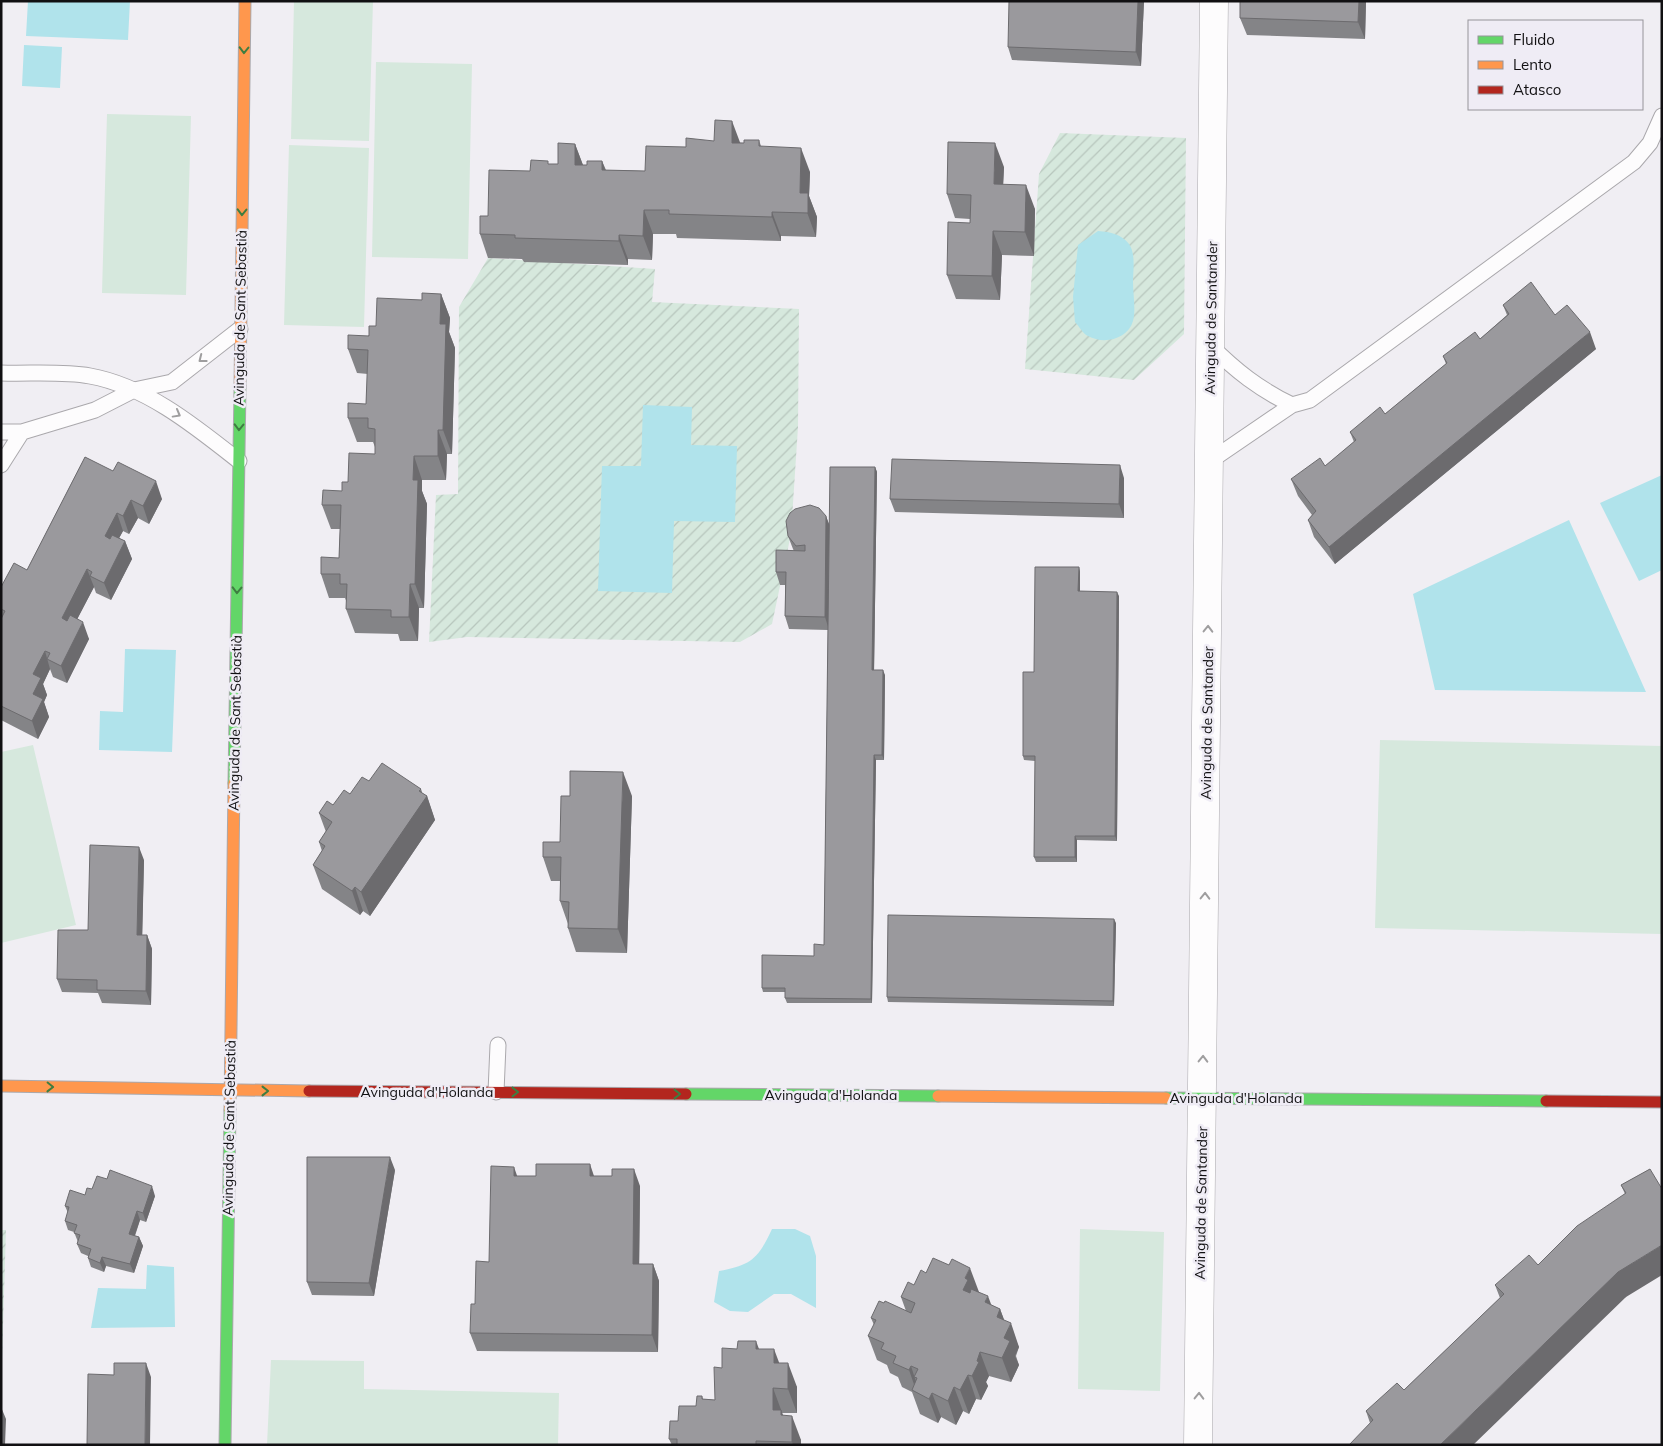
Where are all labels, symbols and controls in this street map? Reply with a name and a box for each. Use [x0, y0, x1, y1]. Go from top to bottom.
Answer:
legend [1468, 20, 1643, 110]
text: Fluido [1513, 30, 1555, 49]
one-way arrow [239, 46, 249, 54]
text: Lento [1513, 55, 1552, 74]
text: Atasco [1513, 80, 1561, 99]
one-way arrow [237, 209, 247, 217]
street label: Avinguda de Sant Sebastià [229, 230, 251, 406]
street label: Avinguda de Santander [1201, 240, 1221, 395]
one-way arrow [199, 354, 208, 362]
one-way arrow [171, 408, 180, 418]
one-way arrow [234, 424, 244, 432]
one-way arrow [232, 586, 242, 594]
one-way arrow [1203, 624, 1213, 632]
street label: Avinguda de Sant Sebastià [224, 635, 246, 811]
street label: Avinguda de Santander [1197, 645, 1217, 800]
one-way arrow [1200, 892, 1210, 900]
street label: Avinguda de Sant Sebastià [218, 1040, 240, 1216]
one-way arrow [1198, 1054, 1208, 1062]
one-way arrow [46, 1082, 54, 1092]
street label: Avinguda d'Holanda [361, 1083, 493, 1101]
one-way arrow [261, 1085, 269, 1096]
street label: Avinguda d'Holanda [765, 1086, 897, 1104]
one-way arrow [512, 1087, 519, 1097]
one-way arrow [674, 1089, 682, 1099]
street label: Avinguda d'Holanda [1170, 1089, 1302, 1107]
street label: Avinguda de Santander [1191, 1125, 1211, 1280]
one-way arrow [1194, 1392, 1204, 1400]

